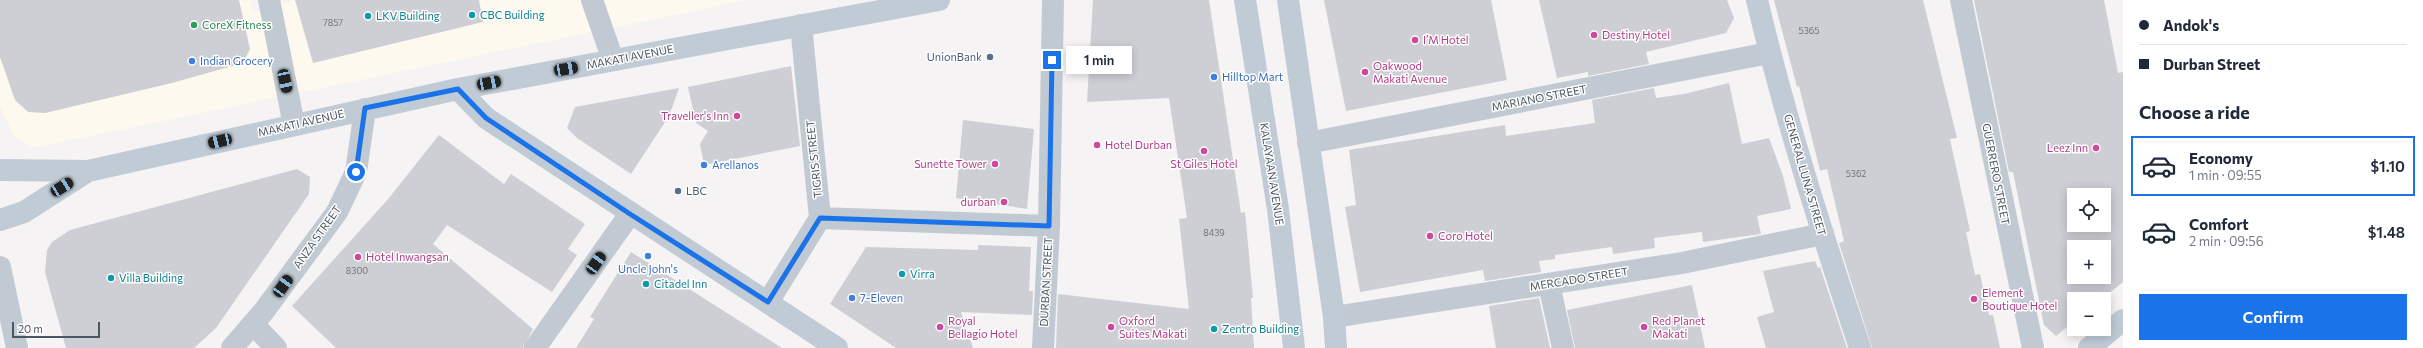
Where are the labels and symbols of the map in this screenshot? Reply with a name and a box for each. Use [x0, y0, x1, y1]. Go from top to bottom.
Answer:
place label: CBC Building [480, 8, 545, 21]
place label: LKV Building [376, 9, 440, 22]
marker: CBC Building [467, 10, 477, 20]
marker: LKV Building [363, 11, 373, 21]
house number: 7857 [323, 17, 343, 28]
place label: CoreX Fitness [202, 18, 271, 31]
marker: CoreX Fitness [189, 20, 199, 30]
house number: 5365 [1799, 25, 1819, 36]
place label: Destiny Hotel [1602, 28, 1670, 41]
marker: Destiny Hotel [1589, 30, 1599, 40]
place label: I’M Hotel [1423, 33, 1469, 46]
marker: I’M Hotel [1410, 35, 1420, 45]
street label: MAKATI AVENUE [585, 42, 674, 71]
callout: 1 min [1066, 46, 1132, 74]
place label: UnionBank [927, 50, 982, 63]
route end [1043, 51, 1061, 69]
marker: UnionBank [985, 52, 995, 62]
place label: Indian Grocery [200, 54, 273, 67]
marker: Indian Grocery [187, 56, 197, 66]
place label: Oakwood Makati Avenue [1373, 59, 1447, 85]
car [553, 61, 579, 77]
marker: Oakwood Makati Avenue [1360, 67, 1370, 77]
car [277, 68, 293, 94]
place label: Hilltop Mart [1222, 70, 1284, 83]
marker: Hilltop Mart [1209, 72, 1219, 82]
car [476, 75, 502, 91]
street label: MARIANO STREET [1490, 82, 1587, 113]
street label: MAKATI AVENUE [256, 106, 345, 139]
place label: Traveller's Inn [661, 109, 729, 122]
marker: Traveller's Inn [732, 111, 742, 121]
street label: GENERAL LUNA STREET [1782, 113, 1829, 237]
street label: TIGRIS STREET [803, 120, 824, 199]
street label: KALAYAAN AVENUE [1258, 122, 1287, 226]
street label: GUERRERO STREET [1980, 122, 2013, 226]
car [207, 132, 233, 150]
place label: Hotel Durban [1105, 138, 1172, 151]
marker: Hotel Durban [1092, 140, 1102, 150]
place label: Leez Inn [2047, 141, 2088, 154]
marker: Leez Inn [2091, 143, 2101, 153]
marker: St Giles Hotel [1199, 146, 1209, 156]
place label: Sunette Tower [914, 157, 988, 170]
place label: St Giles Hotel [1170, 157, 1238, 170]
place label: Arellanos [712, 158, 759, 171]
marker: Sunette Tower [990, 159, 1000, 169]
marker: Arellanos [699, 160, 709, 170]
route start [347, 163, 365, 181]
house number: 5362 [1846, 168, 1866, 179]
car [49, 176, 75, 198]
place label: LBC [686, 184, 707, 197]
marker: LBC [673, 186, 683, 196]
place label: durban [961, 195, 996, 208]
marker: durban [999, 197, 1009, 207]
street label: ANZA STREET [290, 203, 343, 271]
house number: 8439 [1203, 227, 1225, 238]
place label: Coro Hotel [1438, 229, 1493, 242]
marker: Coro Hotel [1425, 231, 1435, 241]
street label: DURBAN STREET [1037, 237, 1054, 327]
place label: Hotel Inwangsan [366, 250, 449, 263]
car [584, 250, 608, 276]
marker: Uncle John's [643, 251, 653, 261]
marker: Hotel Inwangsan [353, 252, 363, 262]
place label: Uncle John's [618, 262, 678, 276]
street label: MERCADO STREET [1529, 264, 1629, 293]
house number: 8300 [346, 265, 368, 276]
place label: Virra [910, 267, 935, 280]
marker: Virra [897, 269, 907, 279]
place label: Villa Building [119, 271, 183, 284]
marker: Villa Building [106, 273, 116, 283]
car [271, 273, 295, 299]
place label: Citadel Inn [654, 277, 707, 290]
marker: Citadel Inn [641, 279, 651, 289]
place label: Element Boutique Hotel [1982, 286, 2057, 312]
place label: 7-Eleven [860, 291, 903, 304]
marker: 7-Eleven [847, 293, 857, 303]
marker: Element Boutique Hotel [1969, 294, 1979, 304]
place label: Royal Bellagio Hotel [948, 314, 1017, 340]
place label: Oxford Suites Makati [1119, 314, 1187, 340]
place label: Red Planet Makati [1652, 314, 1706, 340]
scale bar [12, 320, 100, 339]
marker: Royal Bellagio Hotel [935, 322, 945, 332]
marker: Oxford Suites Makati [1106, 322, 1116, 332]
place label: Zentro Building [1222, 322, 1299, 335]
marker: Red Planet Makati [1639, 322, 1649, 332]
marker: Zentro Building [1209, 324, 1219, 334]

